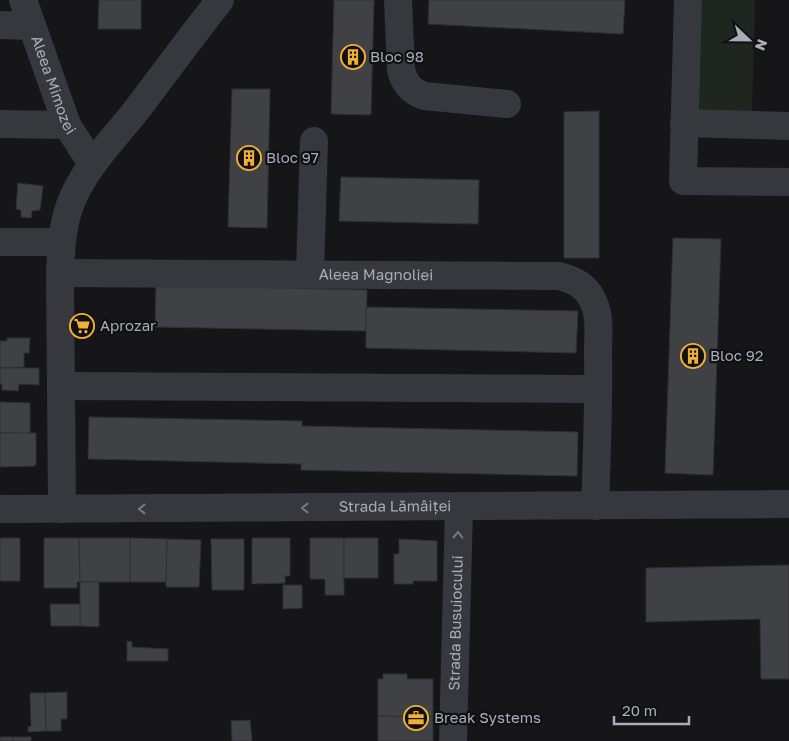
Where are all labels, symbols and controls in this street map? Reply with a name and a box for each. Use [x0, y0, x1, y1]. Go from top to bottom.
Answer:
north arrow [724, 15, 774, 65]
street label: Aleea Mimozei [28, 33, 80, 137]
text: N [752, 37, 771, 53]
building icon: Bloc 98 [340, 44, 366, 70]
place label: Bloc 98 [370, 47, 424, 65]
building icon: Bloc 97 [236, 145, 262, 171]
place label: Bloc 97 [266, 148, 319, 166]
street label: Aleea Magnoliei [319, 265, 433, 283]
supermarket icon: Aprozar [69, 313, 95, 339]
place label: Aprozar [100, 316, 156, 334]
building icon: Bloc 92 [680, 343, 706, 369]
place label: Bloc 92 [710, 346, 763, 364]
street label: Strada Lămâiței [339, 496, 451, 515]
one-way arrow [301, 503, 308, 513]
one-way arrow [138, 504, 146, 514]
one-way arrow [452, 531, 463, 539]
street label: Strada Busuiocului [444, 555, 466, 691]
scale bar [614, 694, 689, 726]
text: 20 m [622, 701, 657, 719]
office icon: Break Systems [403, 705, 429, 731]
place label: Break Systems [434, 708, 541, 726]

